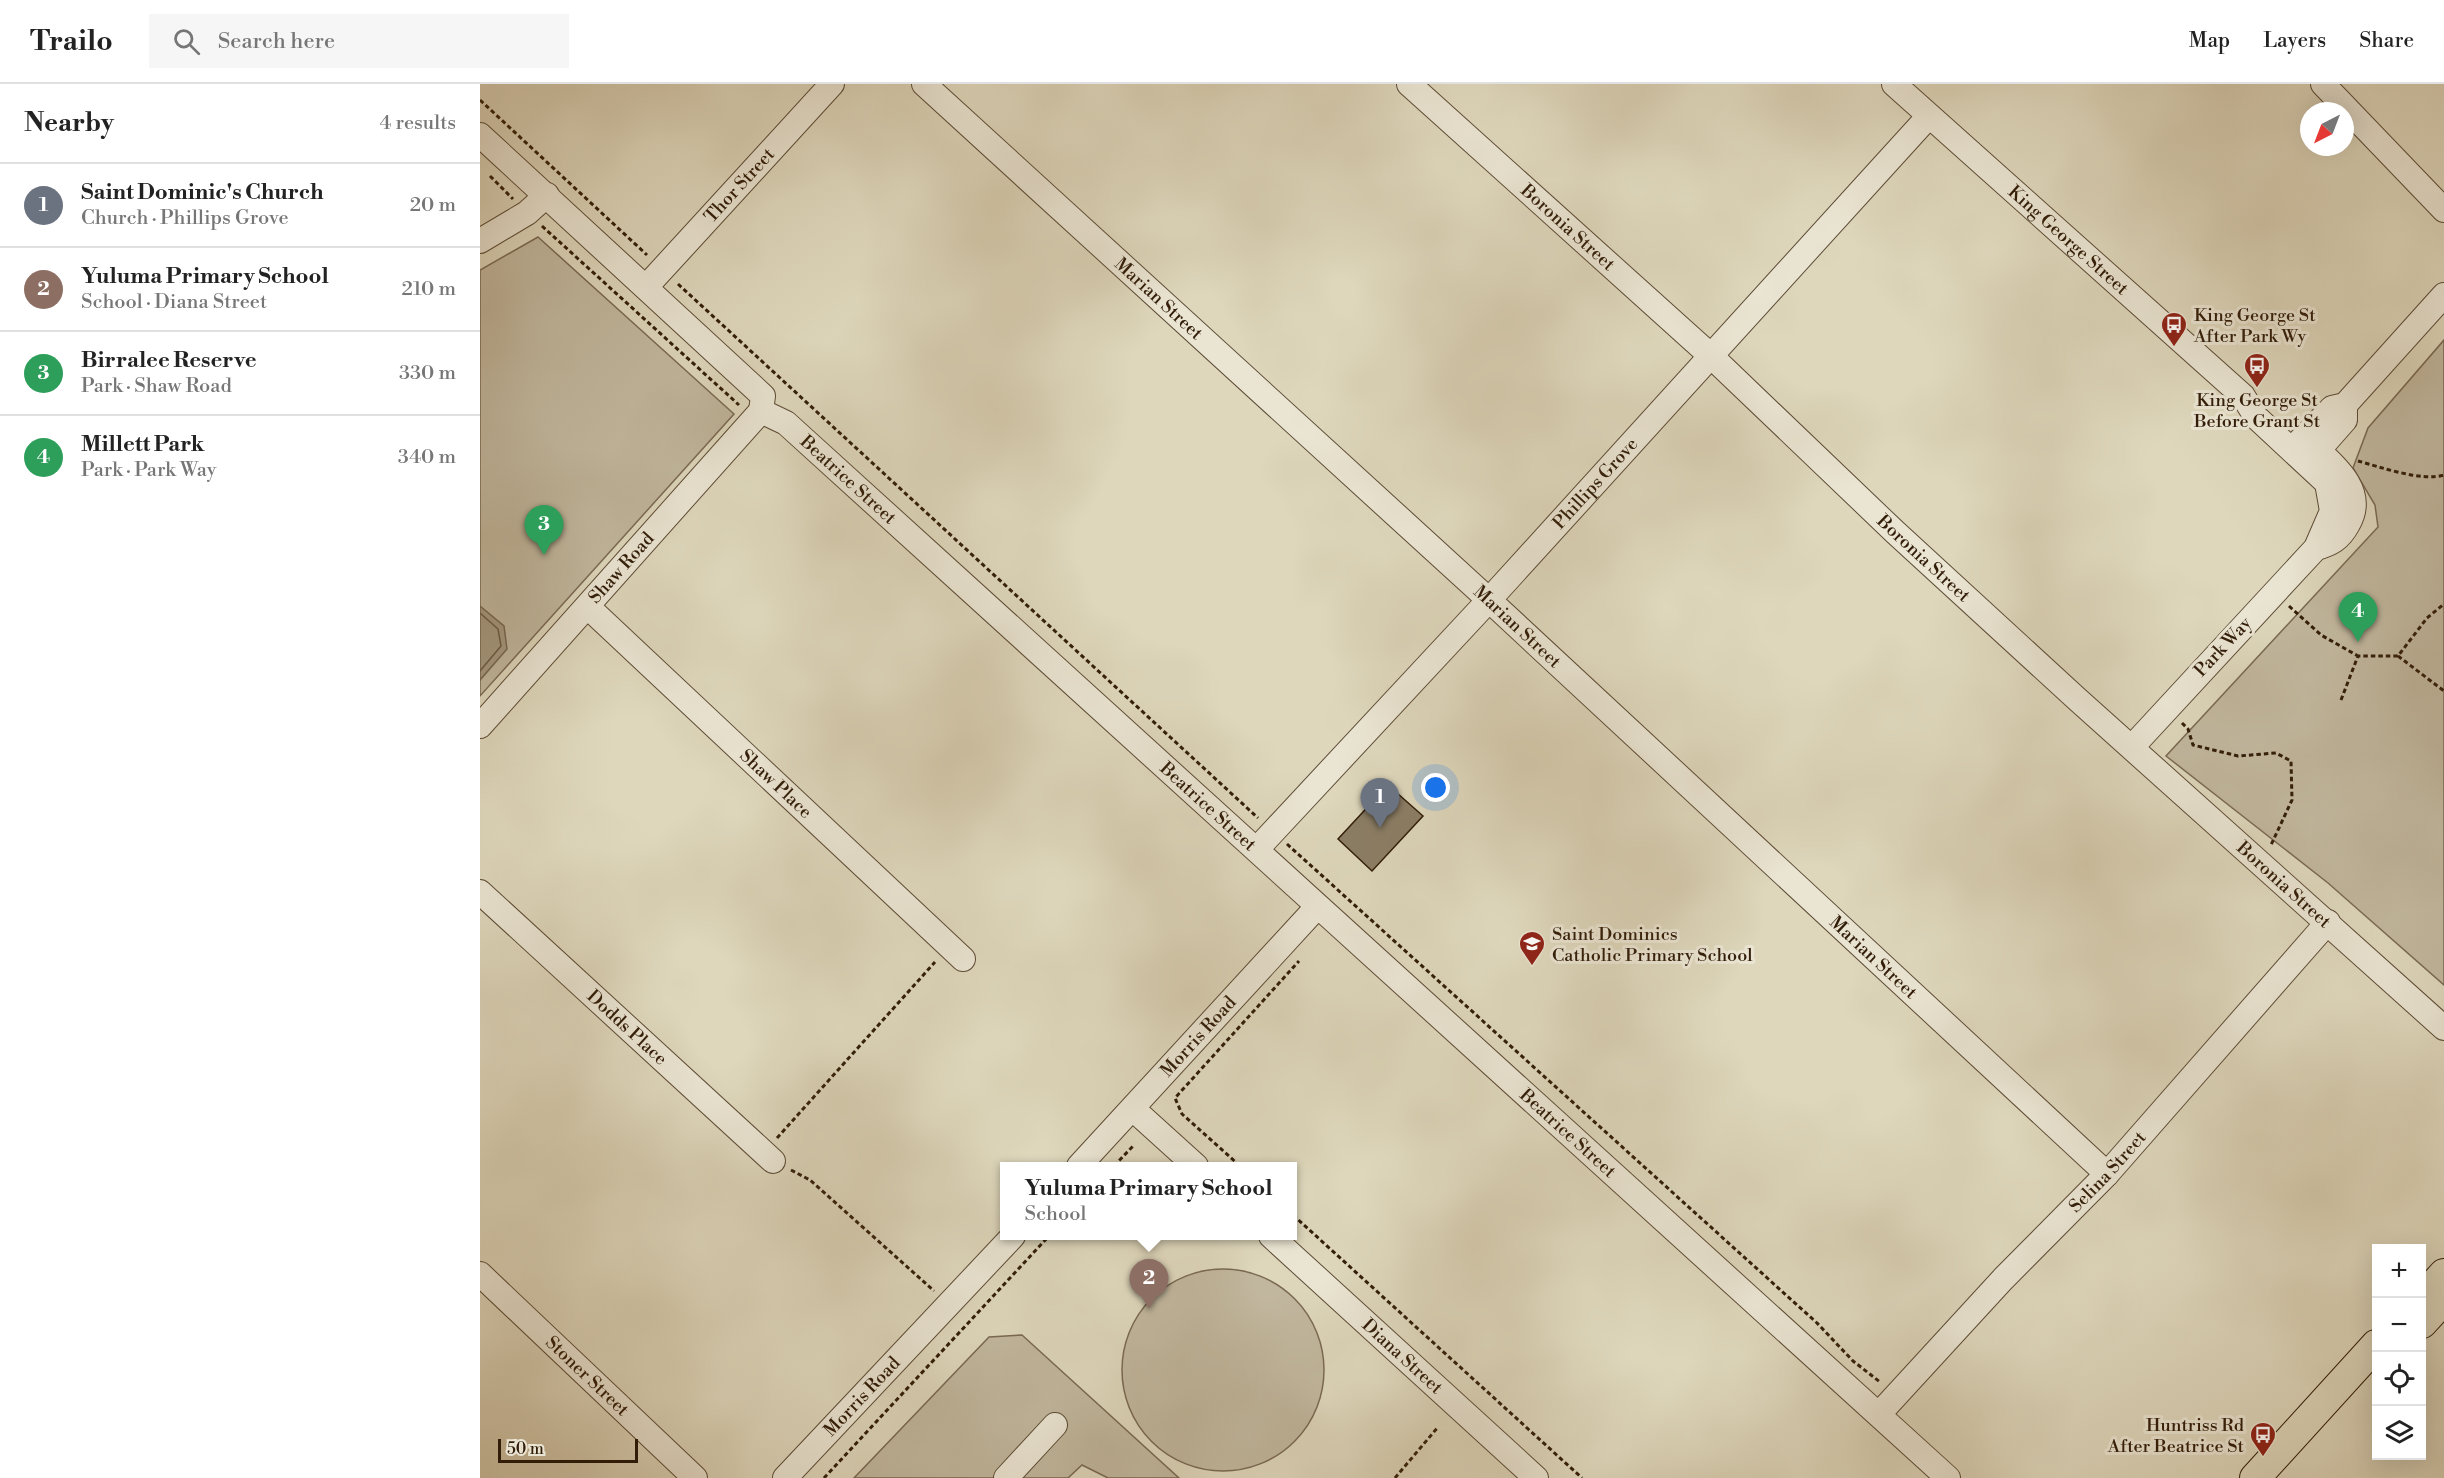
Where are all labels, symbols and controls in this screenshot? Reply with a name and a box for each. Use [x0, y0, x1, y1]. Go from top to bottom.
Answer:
search box [149, 14, 569, 68]
text: Trailo [30, 24, 113, 59]
icon: search [170, 25, 203, 58]
text: Search here [218, 28, 335, 55]
text: Map [2189, 28, 2230, 54]
text: Layers [2263, 28, 2326, 54]
text: Share [2359, 28, 2414, 54]
north arrow [2300, 102, 2354, 156]
text: Nearby [24, 107, 114, 139]
text: 4 results [379, 111, 456, 136]
street label: Thor Street [699, 143, 780, 228]
street label: Boronia Street [1515, 178, 1620, 276]
text: Saint Dominic's Church [81, 179, 324, 206]
street label: King George Street [2003, 180, 2134, 300]
text: 1 [39, 193, 48, 218]
text: 20 m [410, 193, 456, 218]
text: Church · Phillips Grove [81, 206, 289, 231]
street label: Marian Street [1110, 252, 1208, 345]
text: Yuluma Primary School [81, 263, 329, 290]
text: 2 [37, 277, 50, 302]
text: 210 m [401, 277, 456, 302]
text: School · Diana Street [81, 290, 267, 315]
place label: King George St After Park Wy [2193, 304, 2316, 348]
bus stop icon: King George St After Park Wy [2159, 310, 2189, 348]
text: Birralee Reserve [81, 347, 257, 374]
bus stop icon: King George St Before Grant St [2242, 351, 2272, 389]
text: 3 [37, 361, 50, 386]
text: 330 m [399, 361, 456, 386]
text: Park · Shaw Road [81, 374, 232, 399]
place label: King George St Before Grant St [2193, 389, 2321, 433]
street label: Beatrice Street [795, 429, 902, 530]
text: Millett Park [81, 431, 204, 458]
street label: Phillips Grove [1548, 433, 1643, 534]
text: 4 [37, 445, 50, 470]
text: 340 m [398, 445, 456, 470]
text: Park · Park Way [81, 458, 216, 483]
pin: 3 [524, 506, 564, 555]
street label: Boronia Street [1872, 509, 1976, 607]
street label: Shaw Road [583, 527, 659, 608]
street label: Marian Street [1469, 580, 1567, 673]
pin: 4 [2338, 592, 2378, 642]
street label: Park Way [2189, 612, 2257, 682]
street label: Shaw Place [735, 744, 817, 823]
street label: Beatrice Street [1155, 756, 1262, 856]
your location [1421, 773, 1450, 802]
pin: 1 [1360, 778, 1400, 828]
street label: Boronia Street [2231, 836, 2336, 933]
street label: Marian Street [1825, 911, 1923, 1004]
place label: Saint Dominics Catholic Primary School [1552, 923, 1753, 967]
school or university icon: Saint Dominics Catholic Primary School [1517, 929, 1547, 967]
street label: Dodds Place [582, 985, 672, 1070]
street label: Morris Road [1155, 991, 1241, 1082]
street label: Beatrice Street [1514, 1083, 1621, 1183]
street label: Selina Street [2064, 1126, 2151, 1217]
popup [1000, 1162, 1297, 1240]
text: Yuluma Primary School [1025, 1175, 1272, 1202]
text: School [1025, 1202, 1086, 1227]
map controls [2372, 1244, 2426, 1460]
button: + [2372, 1244, 2426, 1298]
pin: 2 [1130, 1260, 1168, 1309]
button: − [2372, 1298, 2426, 1352]
street label: Diana Street [1357, 1313, 1448, 1399]
street label: Stoner Street [541, 1331, 634, 1421]
street label: Morris Road [819, 1351, 906, 1441]
button: locate [2372, 1352, 2426, 1406]
button: layers [2372, 1406, 2426, 1460]
place label: Huntriss Rd After Beatrice St [2107, 1414, 2245, 1458]
bus stop icon: Huntriss Rd After Beatrice St [2248, 1420, 2278, 1458]
scale bar [498, 1436, 638, 1464]
text: 50 m [507, 1439, 544, 1459]

